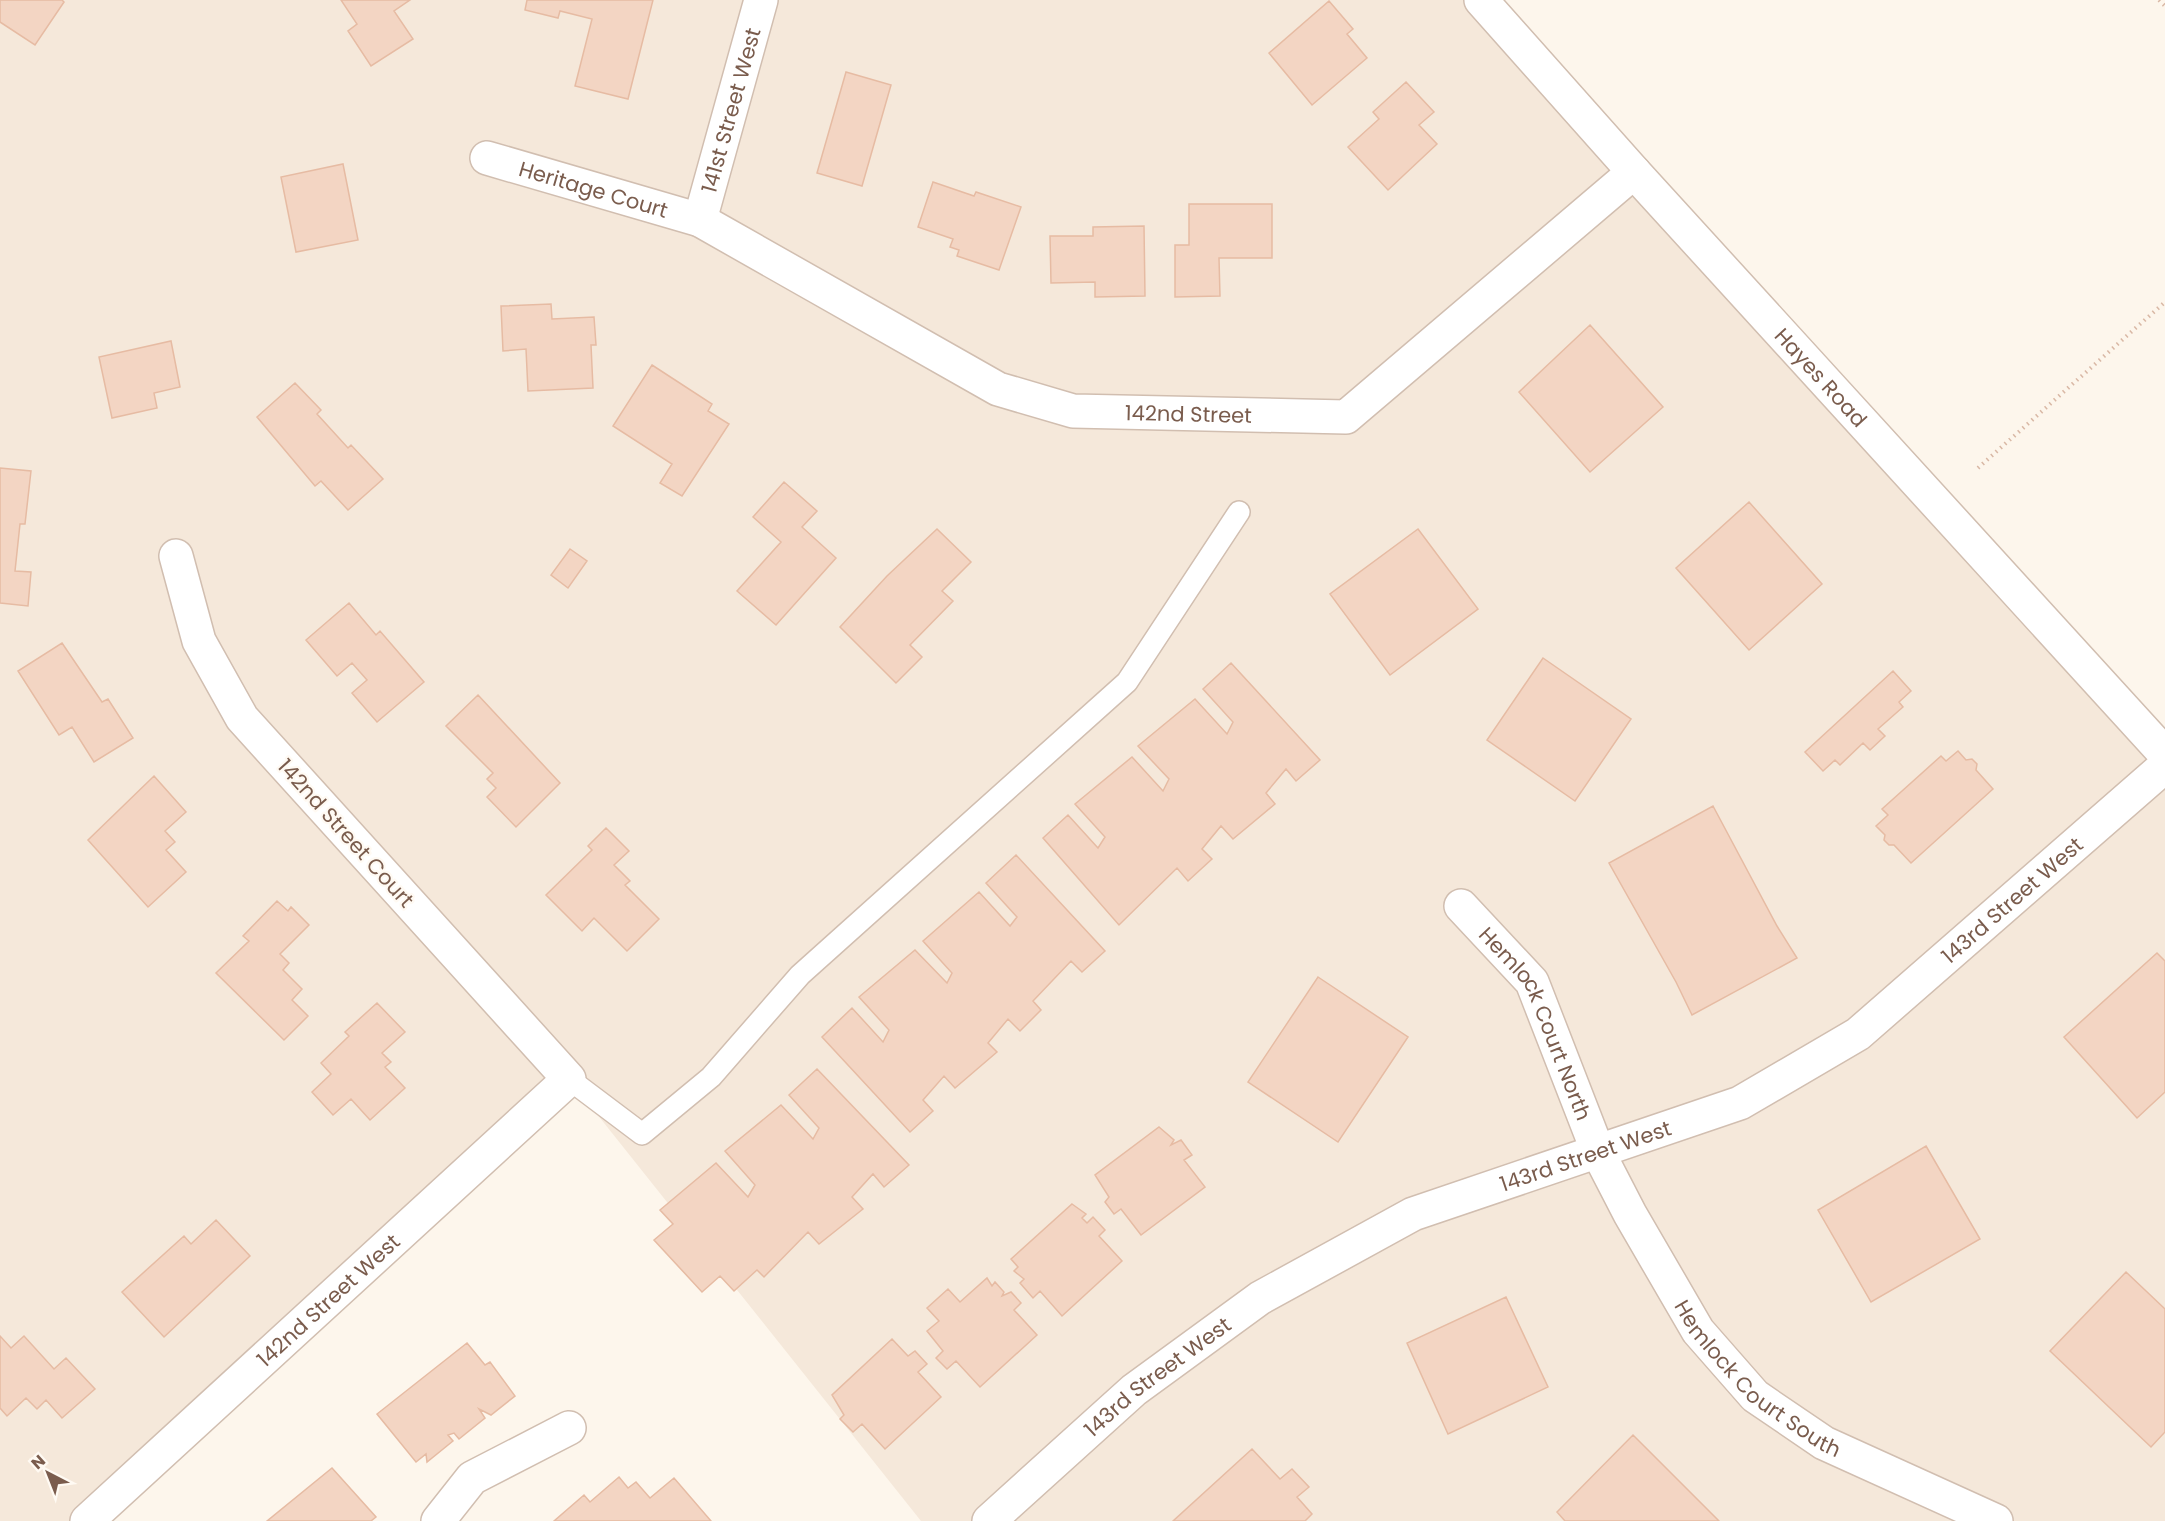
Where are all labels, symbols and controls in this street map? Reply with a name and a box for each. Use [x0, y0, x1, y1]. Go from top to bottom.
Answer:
street label: 141st Street West [694, 24, 767, 196]
street label: Heritage Court [516, 154, 672, 224]
street label: Hayes Road [1768, 321, 1874, 433]
street label: 142nd Street [1125, 398, 1252, 429]
street label: 142nd Street Court [271, 752, 421, 914]
street label: 143rd Street West [1935, 830, 2089, 970]
street label: Hemlock Court North [1473, 920, 1599, 1124]
street label: 143rd Street West [1496, 1113, 1675, 1198]
street label: 142nd Street West [250, 1227, 406, 1373]
street label: Hemlock Court South [1668, 1294, 1846, 1463]
street label: 143rd Street West [1077, 1310, 1236, 1443]
north arrow [18, 1443, 78, 1503]
text: N [26, 1450, 50, 1475]

